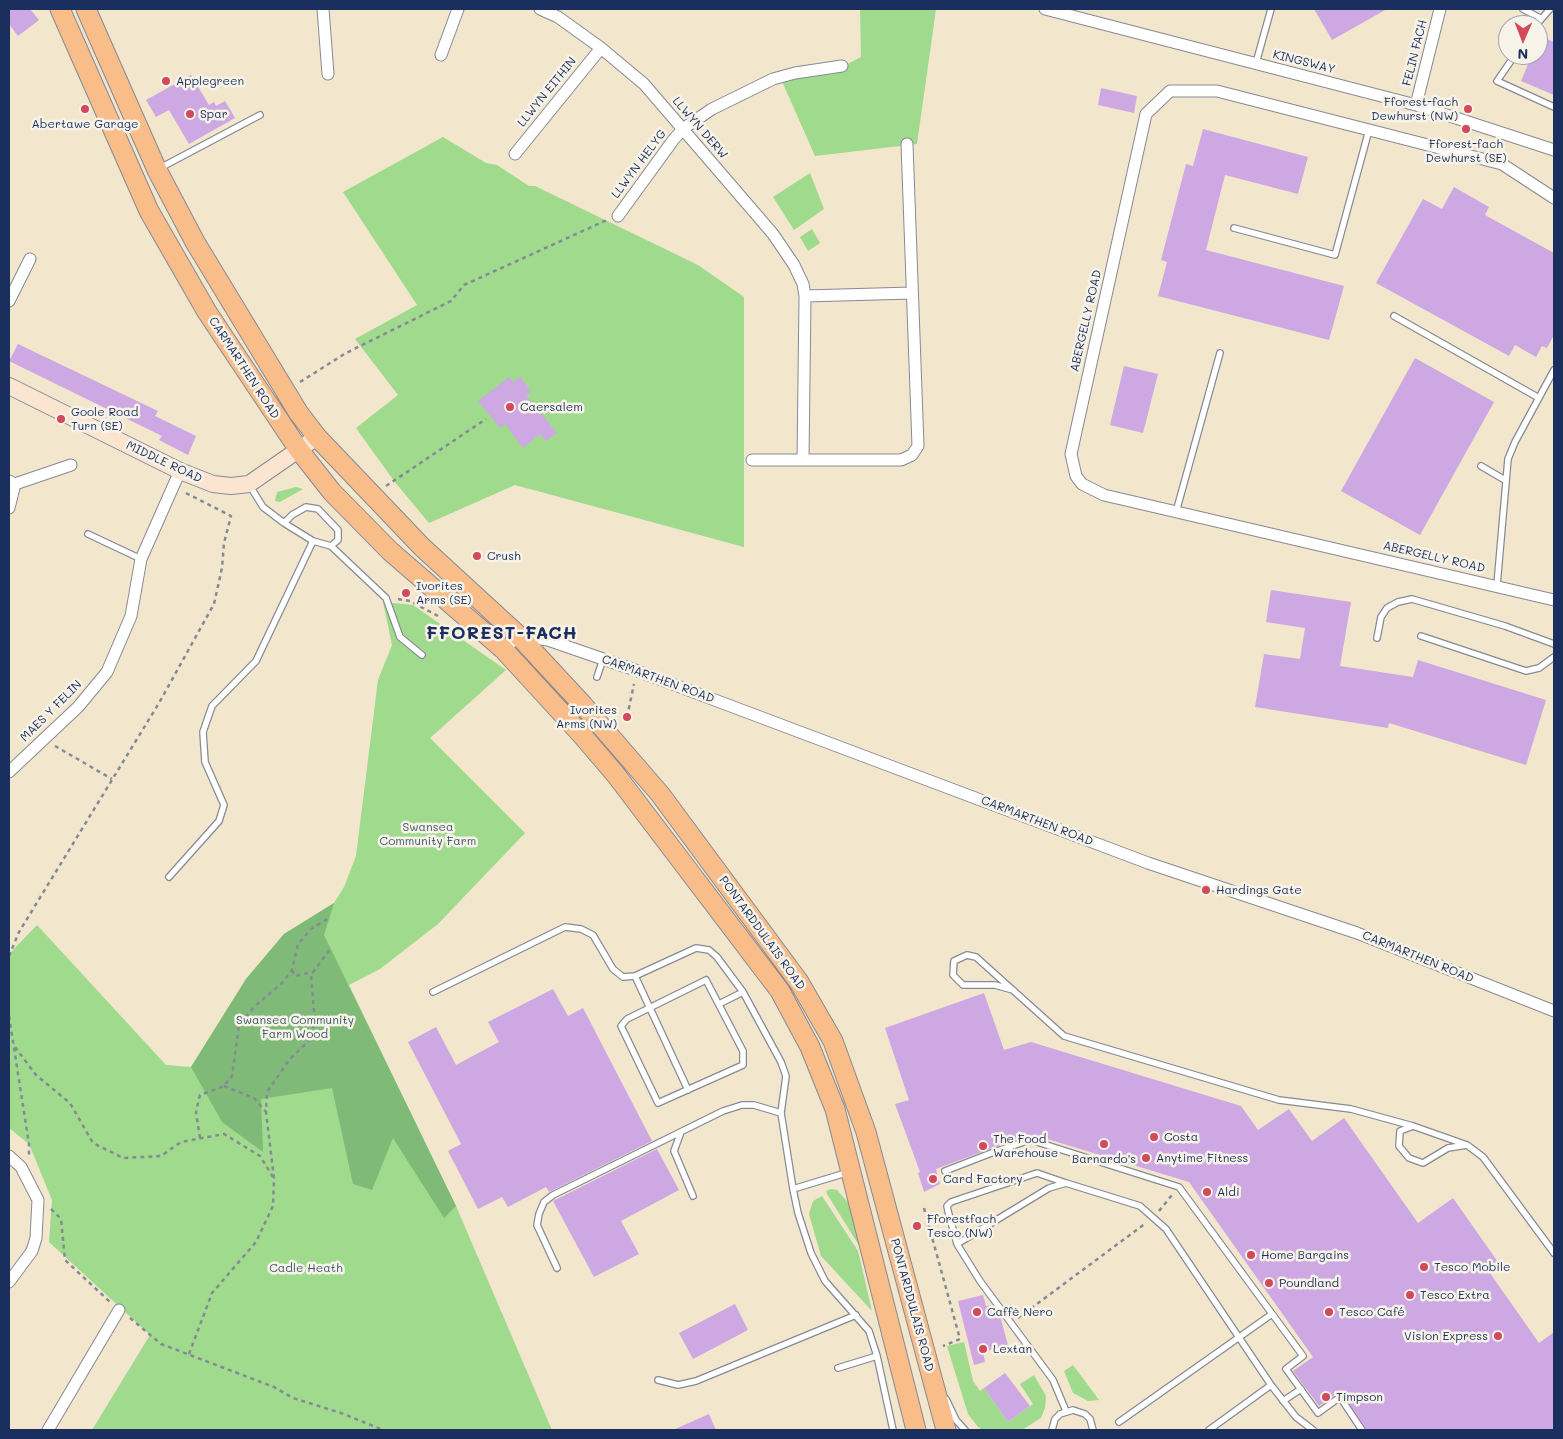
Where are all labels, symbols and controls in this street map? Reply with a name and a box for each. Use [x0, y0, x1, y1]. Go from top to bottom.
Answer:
north arrow [1498, 15, 1548, 65]
street label: FELIN FACH [1400, 18, 1430, 88]
text: N [1517, 45, 1528, 64]
street label: KINGSWAY [1271, 47, 1337, 77]
street label: LLWYN EITHIN [515, 54, 579, 130]
place label: Applegreen [176, 74, 244, 88]
marker: Applegreen [160, 75, 172, 87]
street label: LLWYN DERW [669, 94, 731, 162]
place label: Fforest-fach Dewhurst (NW) [1371, 95, 1458, 123]
marker: Abertawe Garage [79, 103, 91, 115]
marker: Fforest-fach Dewhurst (NW) [1462, 103, 1474, 115]
place label: Spar [200, 107, 228, 121]
marker: Spar [184, 108, 196, 120]
place label: Abertawe Garage [32, 117, 138, 131]
marker: Fforest-fach Dewhurst (SE) [1460, 123, 1472, 135]
street label: LLWYN HELYG [609, 127, 669, 201]
place label: Fforest-fach Dewhurst (SE) [1425, 137, 1507, 165]
street label: ABERGELLY ROAD [1067, 269, 1105, 373]
street label: CARMARTHEN ROAD [206, 314, 282, 422]
place label: Caersalem [520, 400, 583, 414]
marker: Caersalem [504, 401, 516, 413]
place label: Goole Road Turn (SE) [71, 405, 138, 433]
marker: Goole Road Turn (SE) [55, 413, 67, 425]
street label: MIDDLE ROAD [124, 438, 204, 486]
street label: ABERGELLY ROAD [1382, 538, 1486, 576]
place label: Crush [487, 549, 521, 563]
marker: Crush [471, 550, 483, 562]
place label: Ivorites Arms (SE) [416, 579, 471, 607]
marker: Ivorites Arms (SE) [400, 587, 412, 599]
district label: FFOREST-FACH [424, 622, 580, 644]
street label: CARMARTHEN ROAD [600, 652, 716, 706]
street label: MAES Y FELIN [17, 677, 85, 745]
place label: Ivorites Arms (NW) [556, 703, 617, 731]
marker: Ivorites Arms (NW) [621, 711, 633, 723]
street label: CARMARTHEN ROAD [979, 793, 1095, 849]
park label: Swansea Community Farm [380, 820, 476, 848]
street label: PONTARDDULAIS ROAD [716, 873, 808, 993]
place label: Hardings Gate [1216, 883, 1302, 897]
marker: Hardings Gate [1200, 884, 1212, 896]
street label: CARMARTHEN ROAD [1360, 928, 1476, 986]
park label: Swansea Community Farm Wood [236, 1013, 354, 1041]
place label: Costa [1164, 1130, 1198, 1144]
marker: Costa [1148, 1131, 1160, 1143]
place label: The Food Warehouse [993, 1132, 1058, 1160]
marker: Barnardo's [1098, 1138, 1110, 1150]
marker: The Food Warehouse [977, 1140, 989, 1152]
place label: Anytime Fitness [1156, 1151, 1248, 1165]
place label: Barnardo's [1072, 1152, 1136, 1166]
marker: Anytime Fitness [1140, 1152, 1152, 1164]
place label: Card Factory [943, 1172, 1022, 1186]
marker: Card Factory [927, 1173, 939, 1185]
place label: Aldi [1217, 1185, 1240, 1199]
marker: Aldi [1201, 1186, 1213, 1198]
place label: Fforestfach Tesco (NW) [927, 1212, 996, 1240]
marker: Fforestfach Tesco (NW) [911, 1220, 923, 1232]
street label: PONTARDDULAIS ROAD [887, 1237, 937, 1373]
place label: Home Bargains [1261, 1248, 1349, 1262]
marker: Home Bargains [1245, 1249, 1257, 1261]
place label: Tesco Mobile [1434, 1260, 1510, 1274]
park label: Cadle Heath [269, 1261, 343, 1275]
marker: Tesco Mobile [1418, 1261, 1430, 1273]
place label: Poundland [1279, 1276, 1339, 1290]
marker: Poundland [1263, 1277, 1275, 1289]
place label: Tesco Extra [1420, 1288, 1490, 1302]
marker: Tesco Extra [1404, 1289, 1416, 1301]
place label: Caffè Nero [987, 1305, 1053, 1319]
place label: Tesco Café [1339, 1305, 1405, 1319]
marker: Caffè Nero [971, 1306, 983, 1318]
marker: Tesco Café [1323, 1306, 1335, 1318]
place label: Vision Express [1404, 1329, 1488, 1343]
marker: Vision Express [1492, 1330, 1504, 1342]
place label: Lextan [993, 1342, 1032, 1356]
marker: Lextan [977, 1343, 989, 1355]
place label: Timpson [1336, 1390, 1383, 1404]
marker: Timpson [1320, 1391, 1332, 1403]

